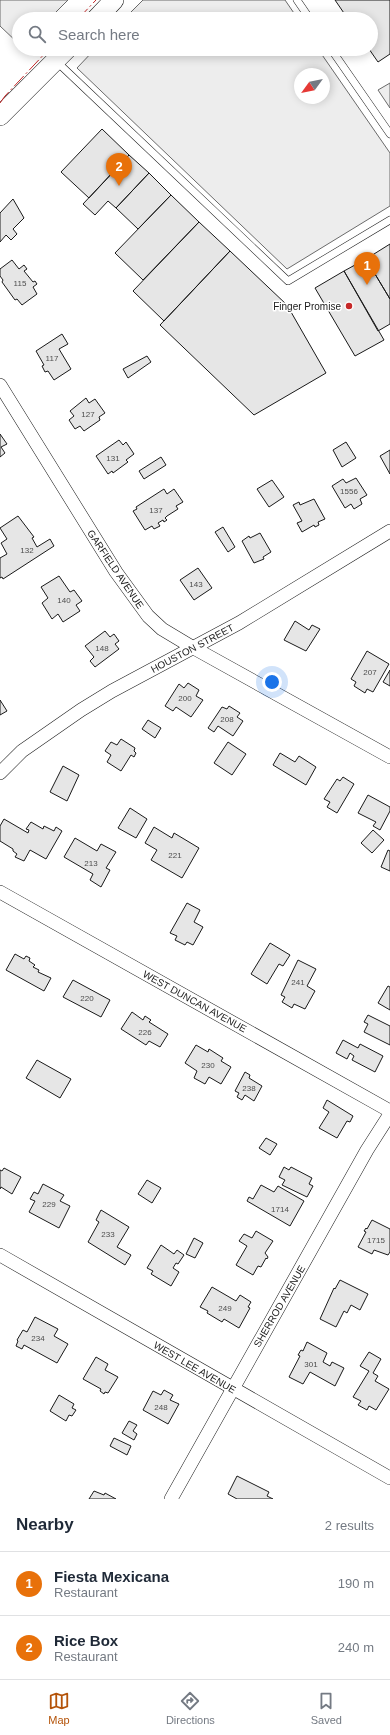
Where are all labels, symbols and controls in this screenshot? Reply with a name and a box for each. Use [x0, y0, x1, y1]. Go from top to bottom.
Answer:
search box [12, 12, 378, 56]
icon: search [26, 23, 48, 45]
text: Search here [58, 26, 140, 43]
north arrow [294, 68, 330, 104]
pin: 2 [106, 153, 132, 186]
pin: 1 [354, 252, 380, 285]
house number: 115 [14, 279, 27, 288]
place label: Finger Promise [273, 301, 341, 312]
marker: Finger Promise [344, 301, 354, 311]
house number: 117 [46, 354, 59, 363]
house number: 127 [81, 410, 95, 419]
house number: 131 [106, 454, 120, 463]
house number: 1556 [340, 487, 358, 496]
house number: 137 [149, 506, 163, 515]
street label: GARFIELD AVENUE [85, 528, 146, 611]
house number: 132 [20, 546, 34, 555]
house number: 143 [189, 580, 203, 589]
house number: 140 [57, 596, 71, 605]
street label: HOUSTON STREET [149, 622, 235, 675]
house number: 148 [95, 644, 109, 653]
house number: 207 [363, 668, 377, 677]
your location [262, 672, 282, 692]
house number: 200 [178, 694, 192, 703]
house number: 208 [220, 715, 234, 724]
house number: 221 [168, 851, 182, 860]
house number: 213 [84, 859, 98, 868]
street label: WEST DUNCAN AVENUE [141, 968, 249, 1035]
house number: 241 [291, 978, 305, 987]
house number: 220 [80, 994, 94, 1003]
house number: 226 [138, 1028, 152, 1037]
house number: 230 [201, 1061, 215, 1070]
house number: 238 [242, 1084, 256, 1093]
house number: 229 [42, 1200, 56, 1209]
house number: 1714 [271, 1205, 289, 1214]
house number: 233 [101, 1230, 115, 1239]
house number: 1715 [367, 1236, 385, 1245]
street label: SHERROD AVENUE [252, 1263, 308, 1349]
house number: 249 [218, 1304, 232, 1313]
house number: 234 [31, 1334, 45, 1343]
street label: WEST LEE AVENUE [152, 1339, 238, 1396]
house number: 301 [304, 1360, 318, 1369]
house number: 248 [154, 1403, 168, 1412]
text: Nearby [16, 1515, 74, 1534]
text: 2 results [325, 1518, 374, 1533]
text: Fiesta Mexicana [54, 1568, 169, 1585]
text: 1 [25, 1576, 33, 1591]
text: 190 m [338, 1576, 374, 1591]
text: Restaurant [54, 1585, 118, 1600]
text: Rice Box [54, 1632, 118, 1649]
text: 2 [25, 1640, 33, 1655]
text: 240 m [338, 1640, 374, 1655]
text: Restaurant [54, 1649, 118, 1664]
tab: Map [48, 1690, 70, 1726]
tab: Directions [166, 1690, 215, 1726]
tab: Saved [311, 1690, 342, 1726]

